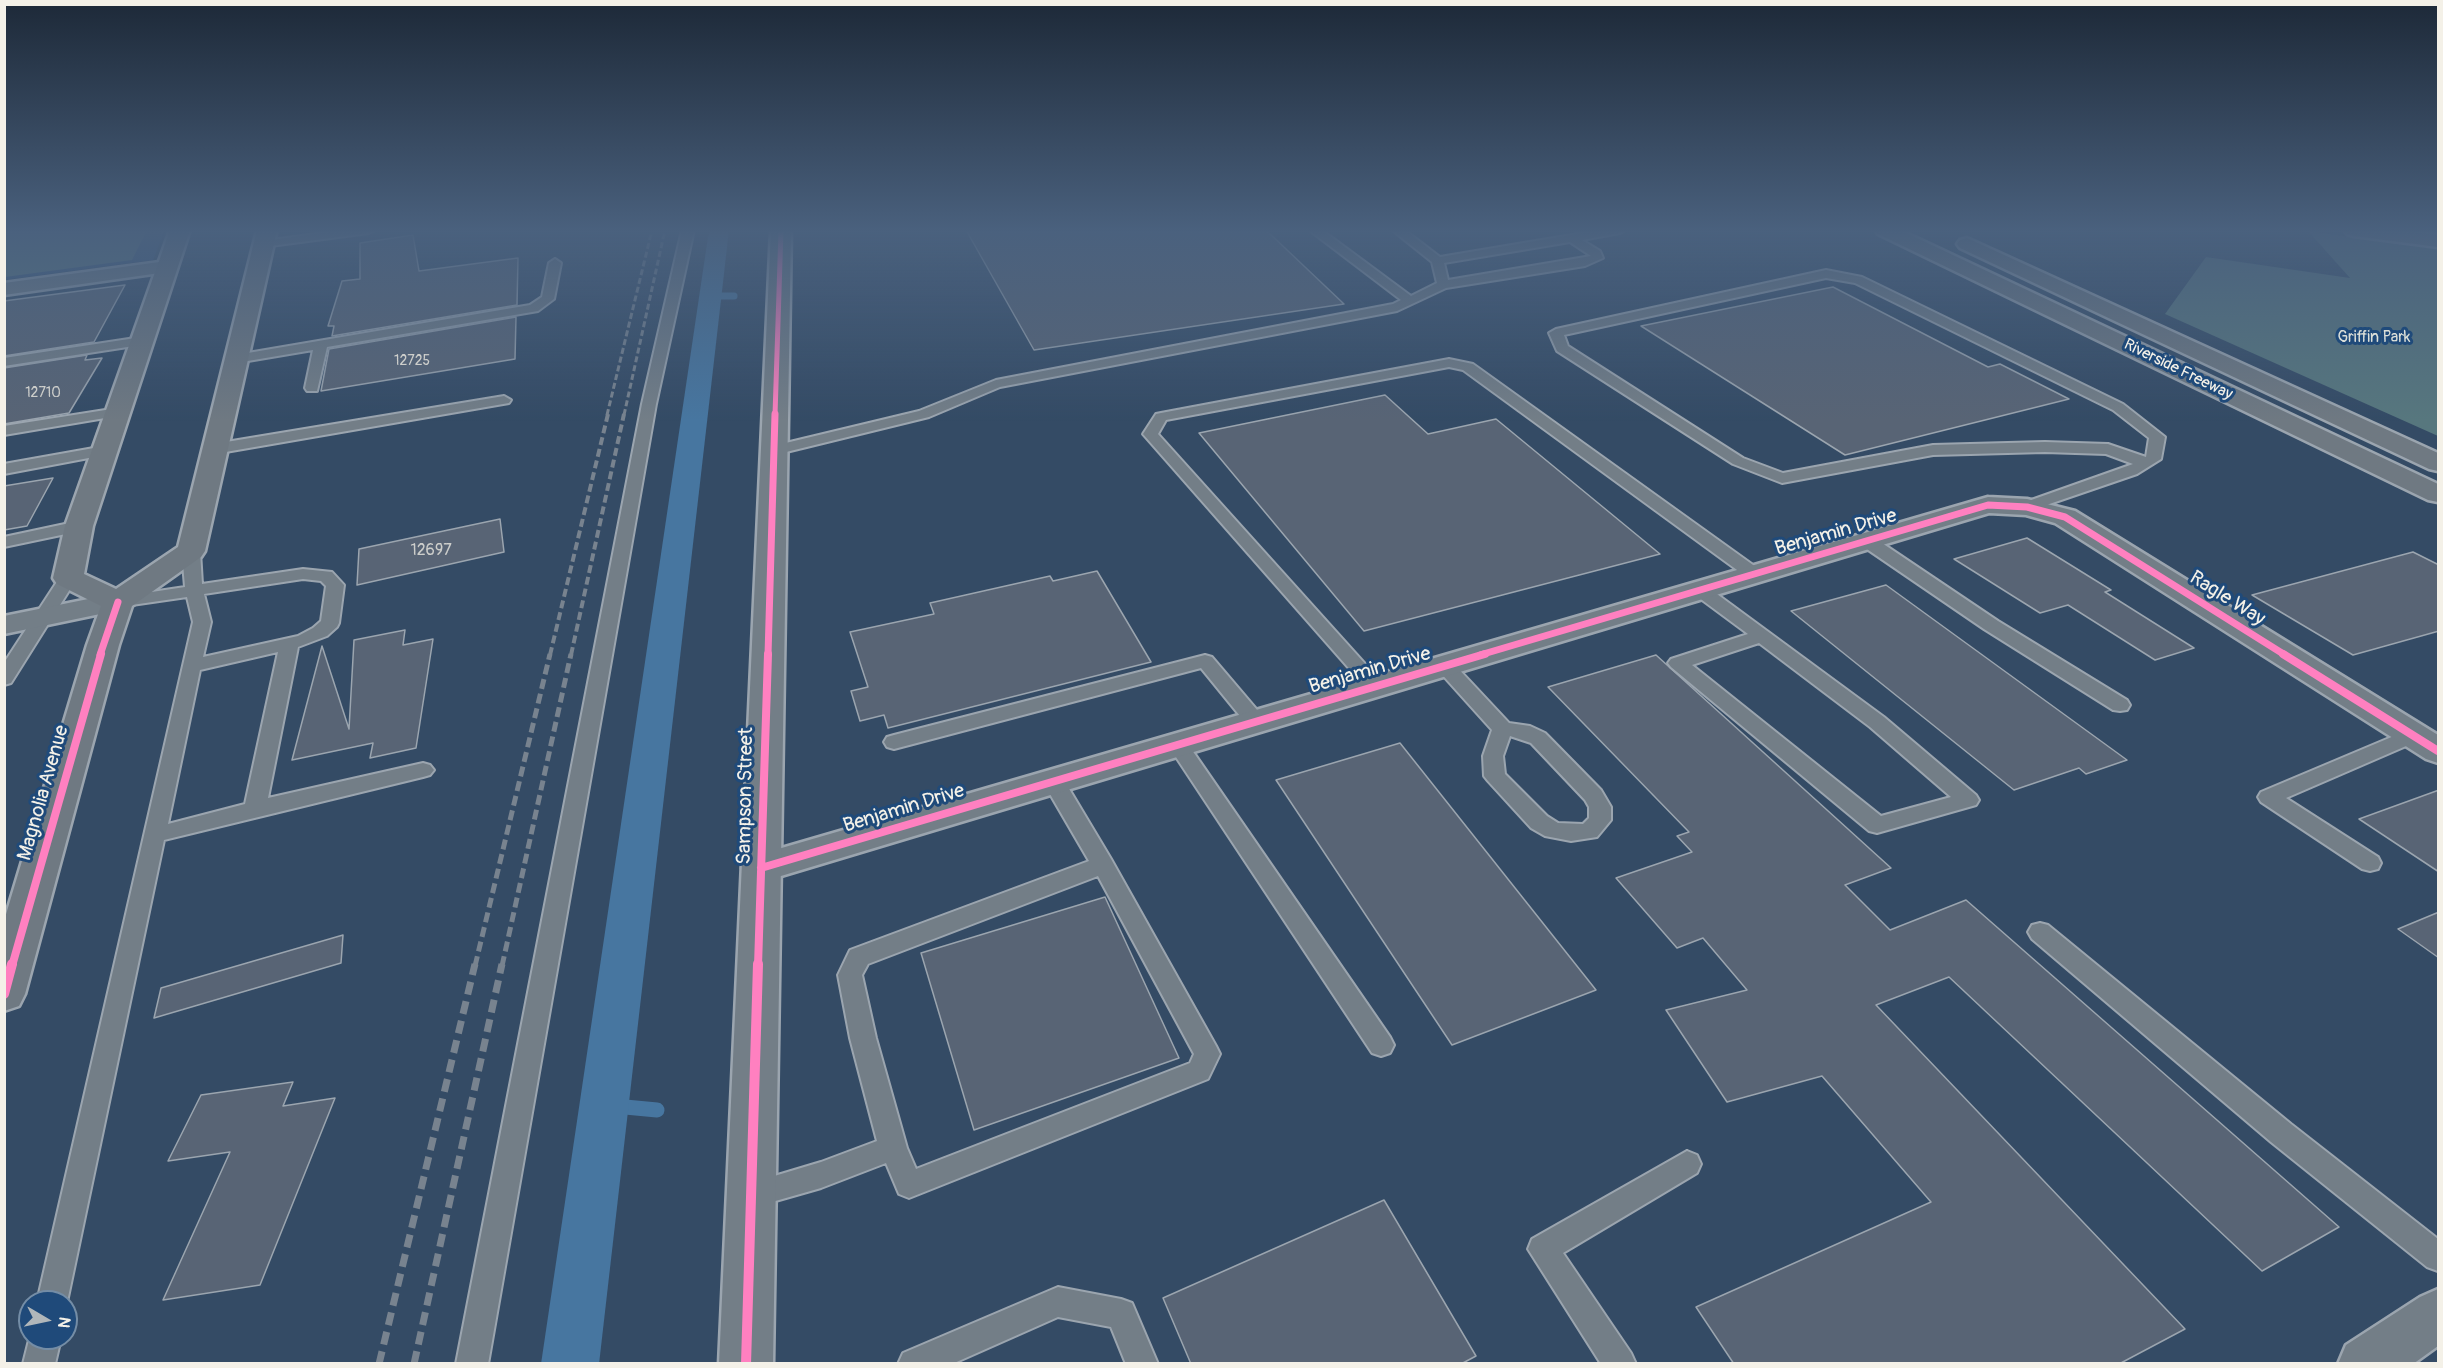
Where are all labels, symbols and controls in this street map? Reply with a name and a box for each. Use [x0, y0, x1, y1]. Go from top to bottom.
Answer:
park label: Griffin Park [2337, 328, 2411, 348]
street label: Riverside Freeway [2120, 335, 2236, 405]
house number: 12725 [394, 353, 430, 369]
house number: 12710 [25, 385, 61, 401]
street label: Benjamin Drive [1772, 504, 1900, 562]
house number: 12697 [410, 541, 452, 561]
street label: Ragle Way [2185, 566, 2269, 632]
street label: Benjamin Drive [1306, 642, 1434, 700]
street label: Magnolia Avenue [13, 723, 75, 863]
street label: Sampson Street [733, 727, 759, 865]
street label: Benjamin Drive [840, 779, 968, 839]
north arrow [18, 1290, 78, 1350]
text: N [53, 1316, 75, 1329]

